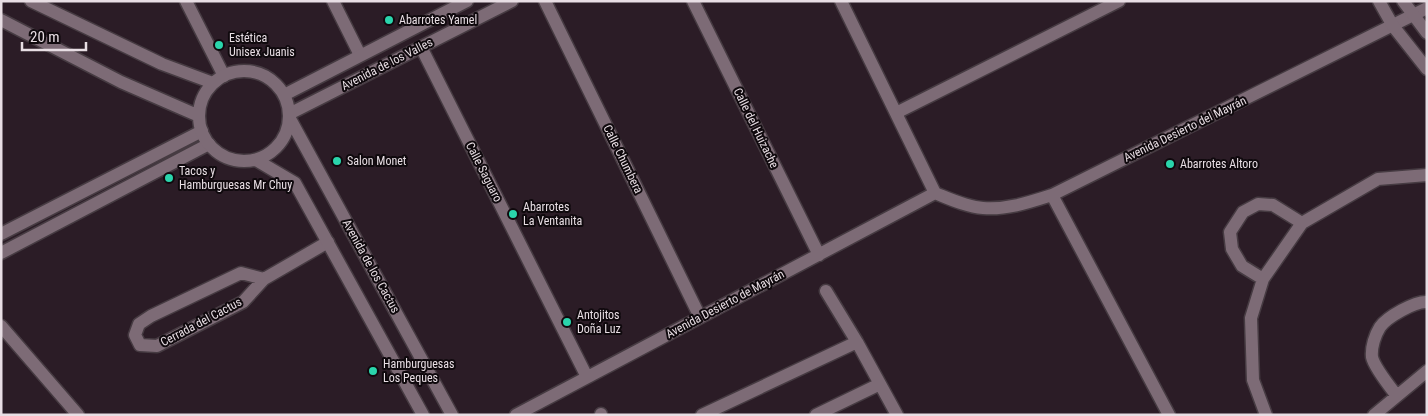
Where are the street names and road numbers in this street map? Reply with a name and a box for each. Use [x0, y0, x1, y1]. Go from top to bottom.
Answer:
street label: Avenida de los Valles [339, 35, 435, 93]
street label: Calle del Huizache [731, 86, 782, 171]
street label: Avenida Desierto del Mayrán [1121, 93, 1249, 165]
street label: Calle Chumbera [600, 122, 646, 196]
street label: Calle Saguaro [463, 140, 505, 204]
street label: Avenida de los Cactus [340, 217, 402, 315]
street label: Avenida Desierto de Mayrán [664, 267, 787, 341]
street label: Cerrada del Cactus [158, 295, 244, 349]

